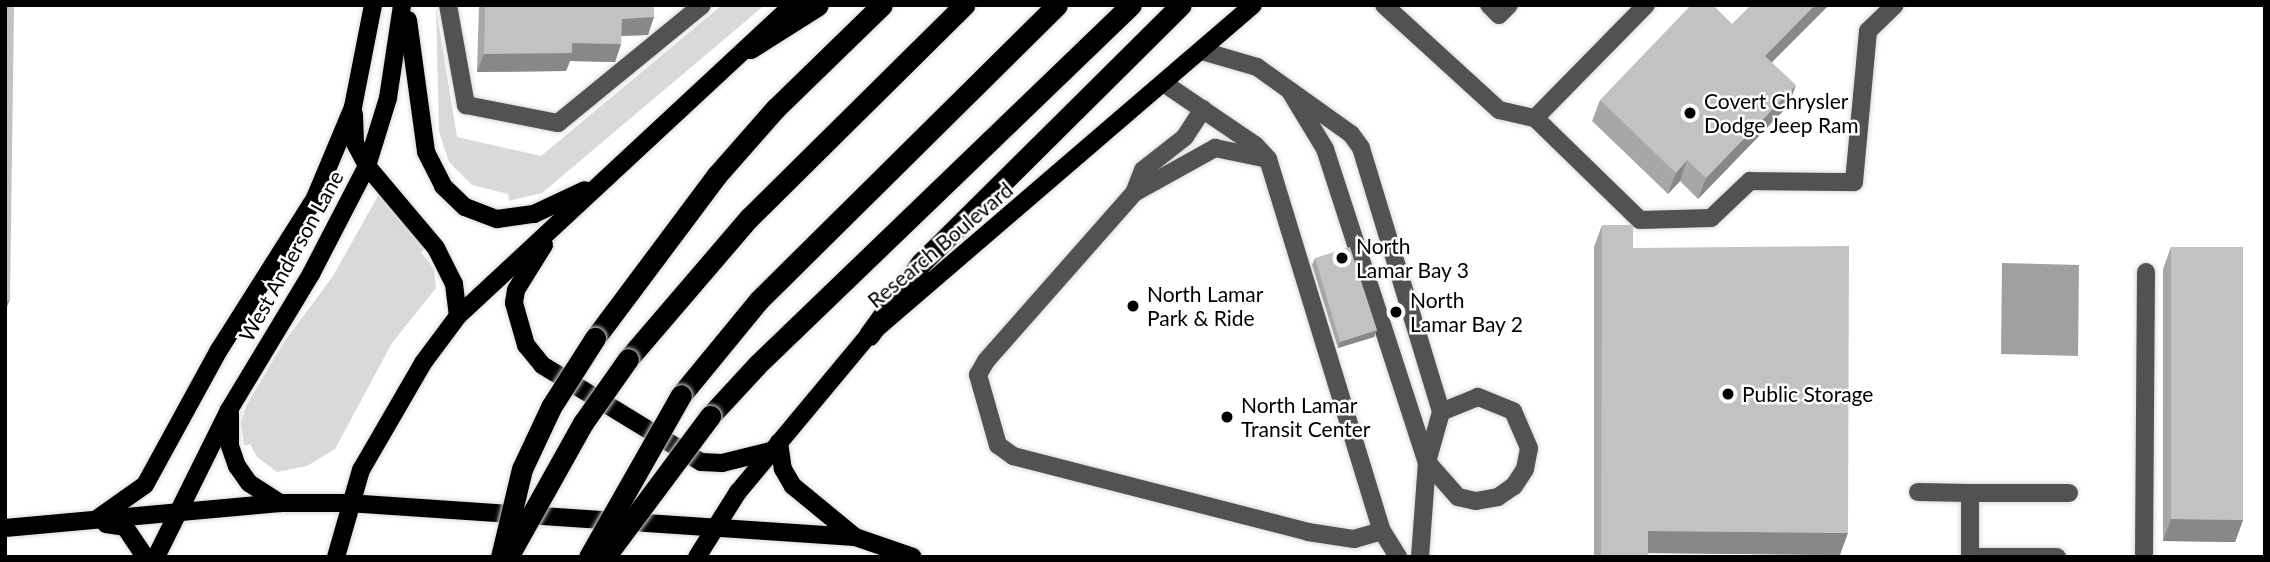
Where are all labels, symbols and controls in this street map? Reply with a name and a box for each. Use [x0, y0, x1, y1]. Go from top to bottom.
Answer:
place label: Covert Chrysler Dodge Jeep Ram [1704, 88, 1859, 138]
marker: Covert Chrysler Dodge Jeep Ram [1682, 105, 1698, 121]
street label: West Anderson Lane [233, 166, 349, 346]
street label: Research Boulevard [862, 177, 1018, 313]
place label: North Lamar Bay 3 [1356, 233, 1470, 283]
marker: North Lamar Bay 3 [1334, 250, 1350, 266]
place label: North Lamar Park & Ride [1147, 281, 1263, 331]
place label: North Lamar Bay 2 [1410, 287, 1524, 337]
marker: North Lamar Park & Ride [1125, 298, 1141, 314]
marker: North Lamar Bay 2 [1388, 304, 1404, 320]
place label: Public Storage [1742, 381, 1873, 407]
marker: Public Storage [1720, 386, 1736, 402]
place label: North Lamar Transit Center [1241, 392, 1370, 442]
marker: North Lamar Transit Center [1219, 409, 1235, 425]

